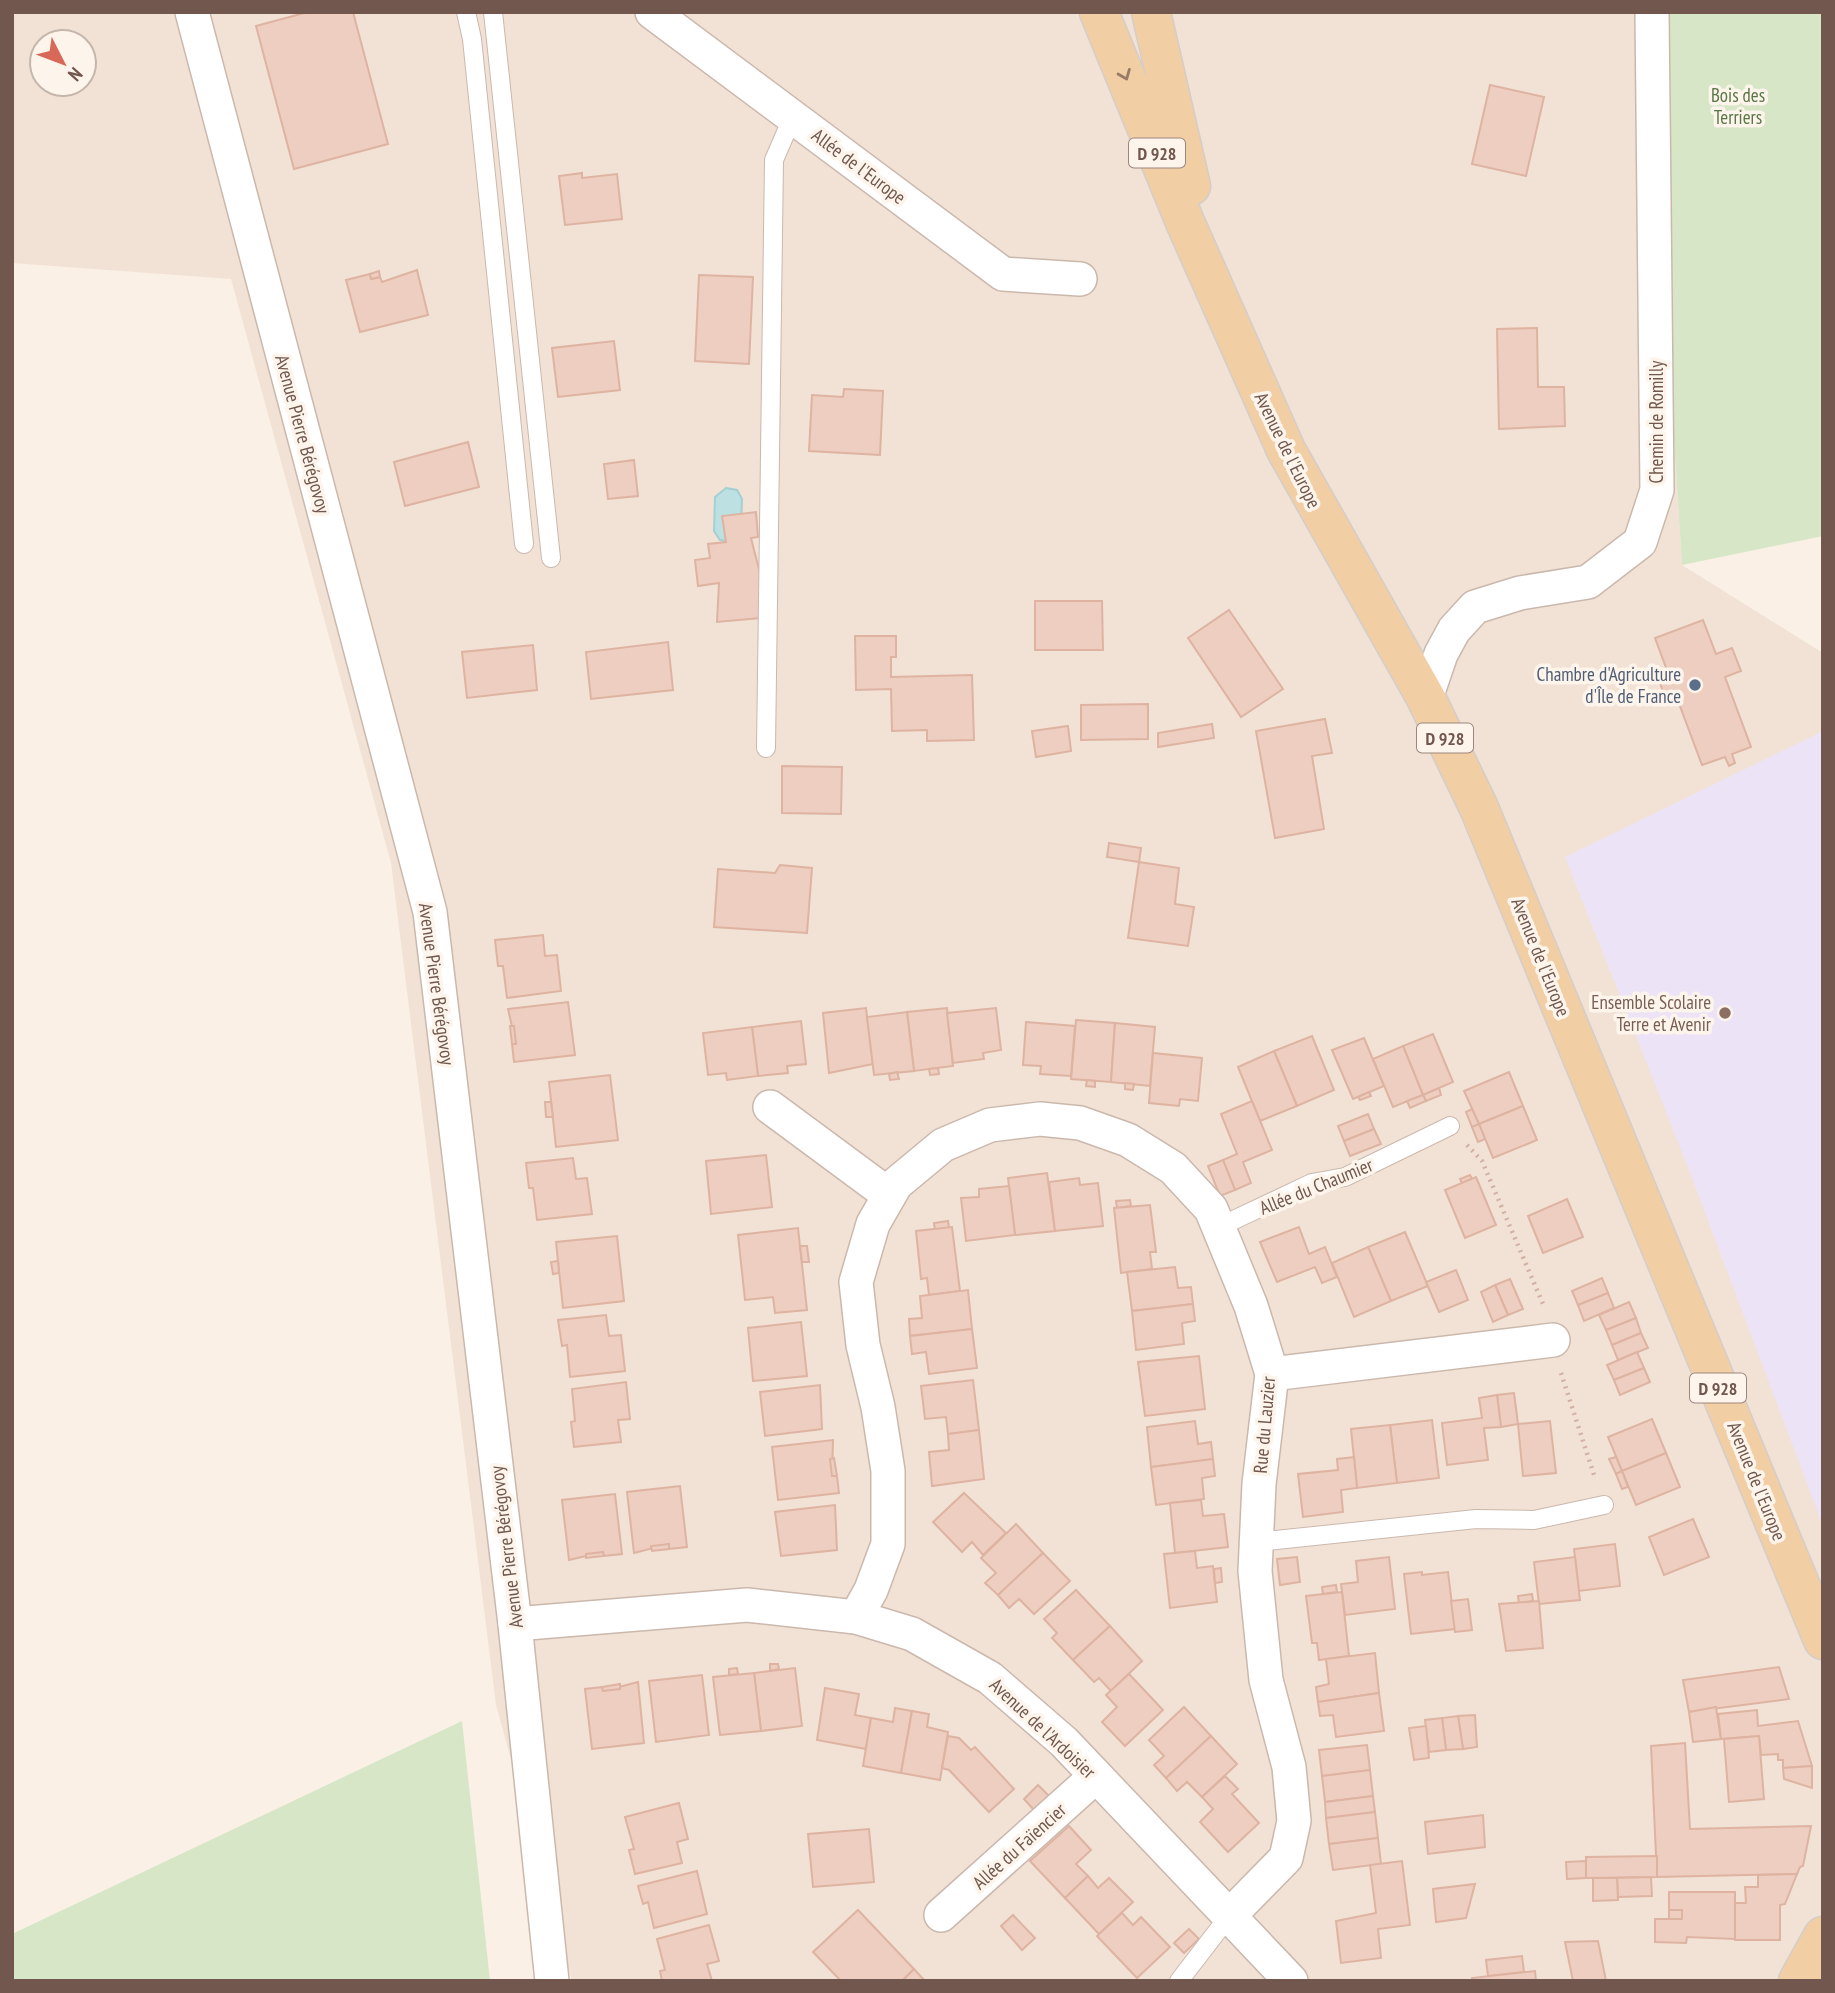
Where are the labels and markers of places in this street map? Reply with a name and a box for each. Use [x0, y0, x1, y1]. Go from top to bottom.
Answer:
place label: Chambre d'Agriculture d'Île de France [1537, 662, 1681, 708]
marker: Chambre d'Agriculture d'Île de France [1687, 677, 1703, 693]
place label: Ensemble Scolaire Terre et Avenir [1591, 990, 1712, 1036]
marker: Ensemble Scolaire Terre et Avenir [1717, 1005, 1733, 1021]

